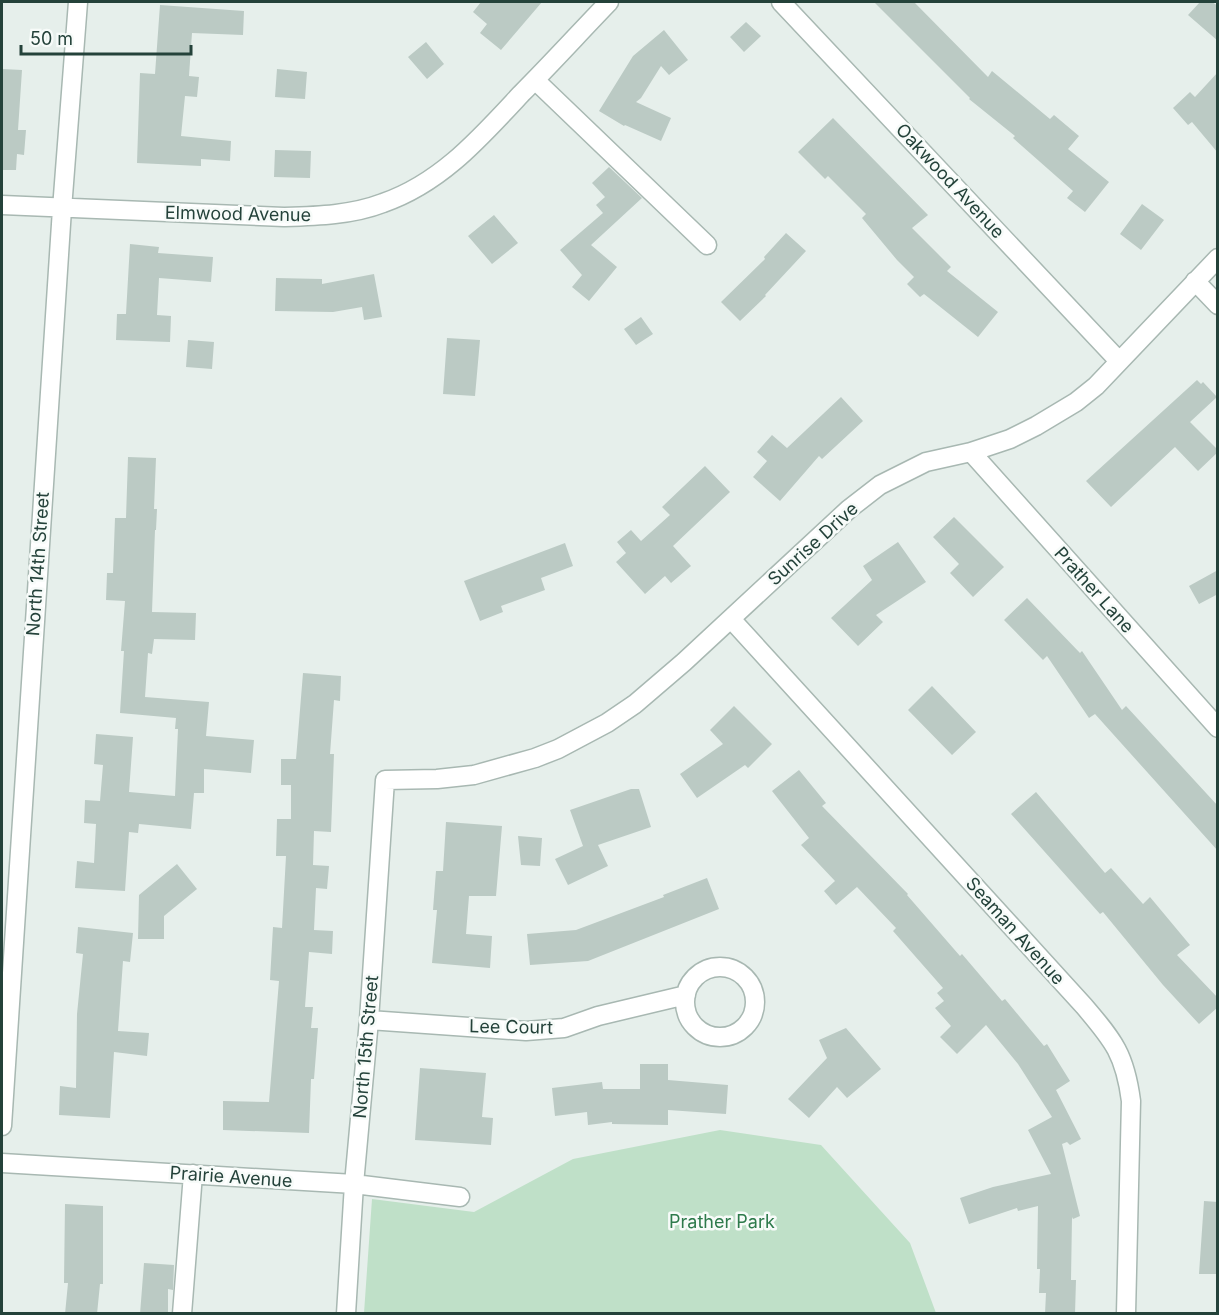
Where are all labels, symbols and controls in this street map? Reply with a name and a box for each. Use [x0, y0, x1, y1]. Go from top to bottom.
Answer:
scale bar [21, 18, 190, 56]
text: 50 m [30, 28, 73, 49]
street label: Oakwood Avenue [892, 119, 1009, 242]
street label: Elmwood Avenue [165, 202, 311, 225]
street label: North 14th Street [22, 491, 53, 637]
street label: Sunrise Drive [763, 498, 862, 590]
street label: Prather Lane [1050, 542, 1139, 637]
street label: Seaman Avenue [962, 873, 1069, 989]
street label: North 15th Street [349, 974, 382, 1119]
street label: Lee Court [469, 1015, 553, 1038]
street label: Prairie Avenue [169, 1162, 293, 1191]
park label: Prather Park [669, 1211, 775, 1232]

